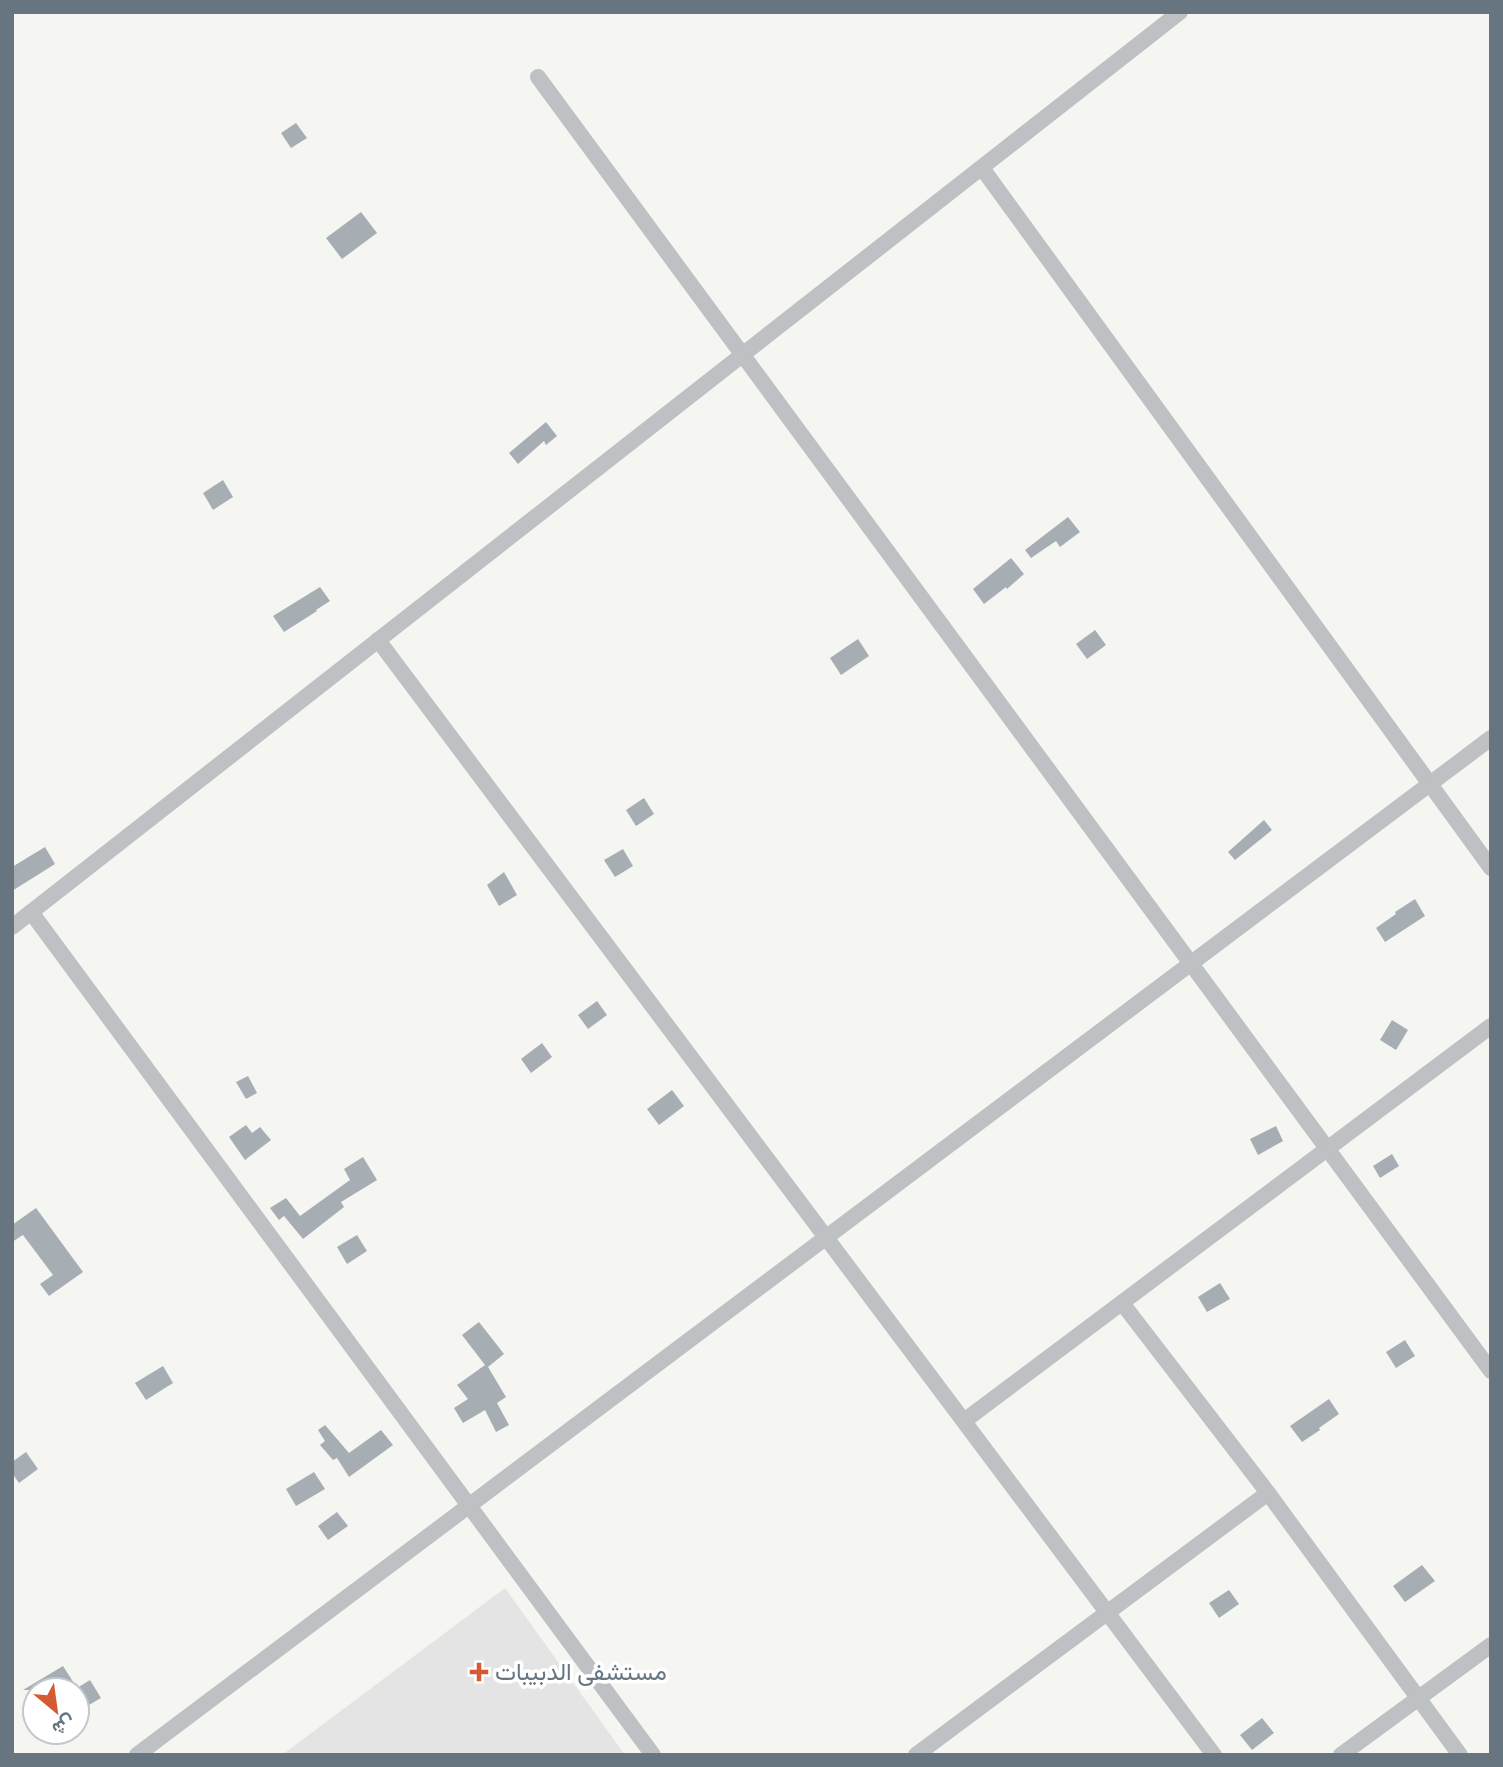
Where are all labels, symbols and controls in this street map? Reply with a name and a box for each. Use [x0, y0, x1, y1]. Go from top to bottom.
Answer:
place label: مستشفى الدبيبات [495, 1658, 667, 1686]
marker: مستشفى الدبيبات [469, 1662, 489, 1682]
north arrow [21, 1676, 91, 1746]
text: ش [48, 1710, 80, 1741]

